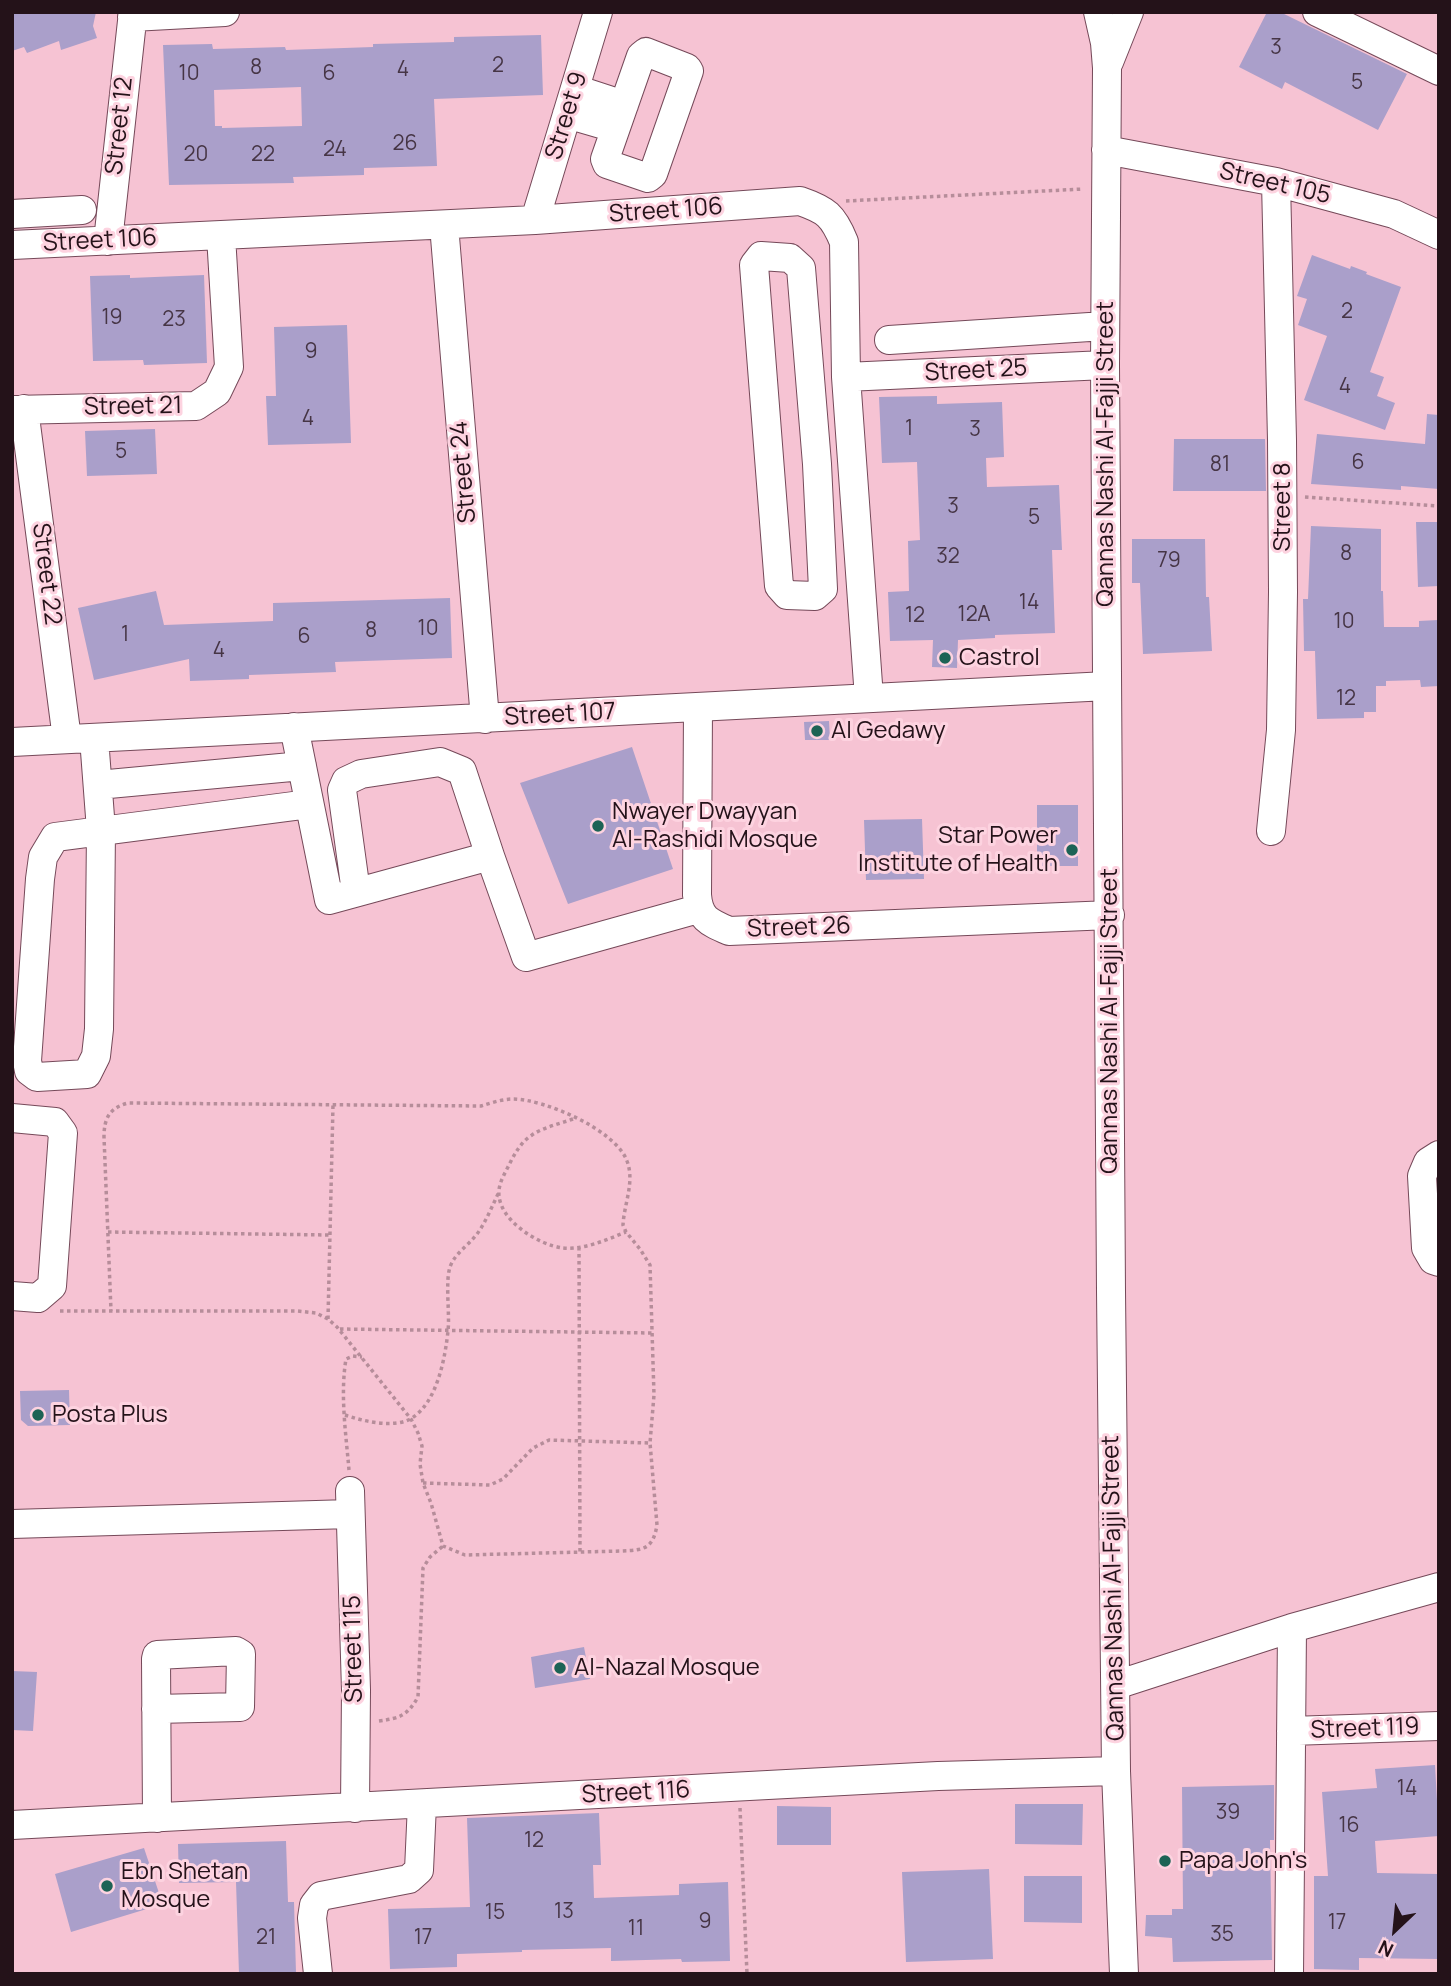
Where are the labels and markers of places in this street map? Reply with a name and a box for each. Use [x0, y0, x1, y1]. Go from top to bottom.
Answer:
place label: Castrol [959, 644, 1040, 672]
marker: Castrol [937, 650, 953, 666]
place label: Al Gedawy [831, 717, 946, 745]
marker: Al Gedawy [809, 723, 825, 739]
place label: Nwayer Dwayyan Al-Rashidi Mosque [612, 798, 818, 854]
marker: Nwayer Dwayyan Al-Rashidi Mosque [590, 818, 606, 834]
place label: Star Power Institute of Health [858, 822, 1058, 878]
marker: Star Power Institute of Health [1064, 842, 1080, 858]
place label: Posta Plus [52, 1401, 168, 1429]
marker: Posta Plus [30, 1407, 46, 1423]
place label: Al-Nazal Mosque [574, 1654, 760, 1682]
marker: Al-Nazal Mosque [552, 1660, 568, 1676]
place label: Papa John's [1179, 1847, 1307, 1875]
marker: Papa John's [1157, 1853, 1173, 1869]
place label: Ebn Shetan Mosque [121, 1858, 248, 1914]
marker: Ebn Shetan Mosque [99, 1878, 115, 1894]

